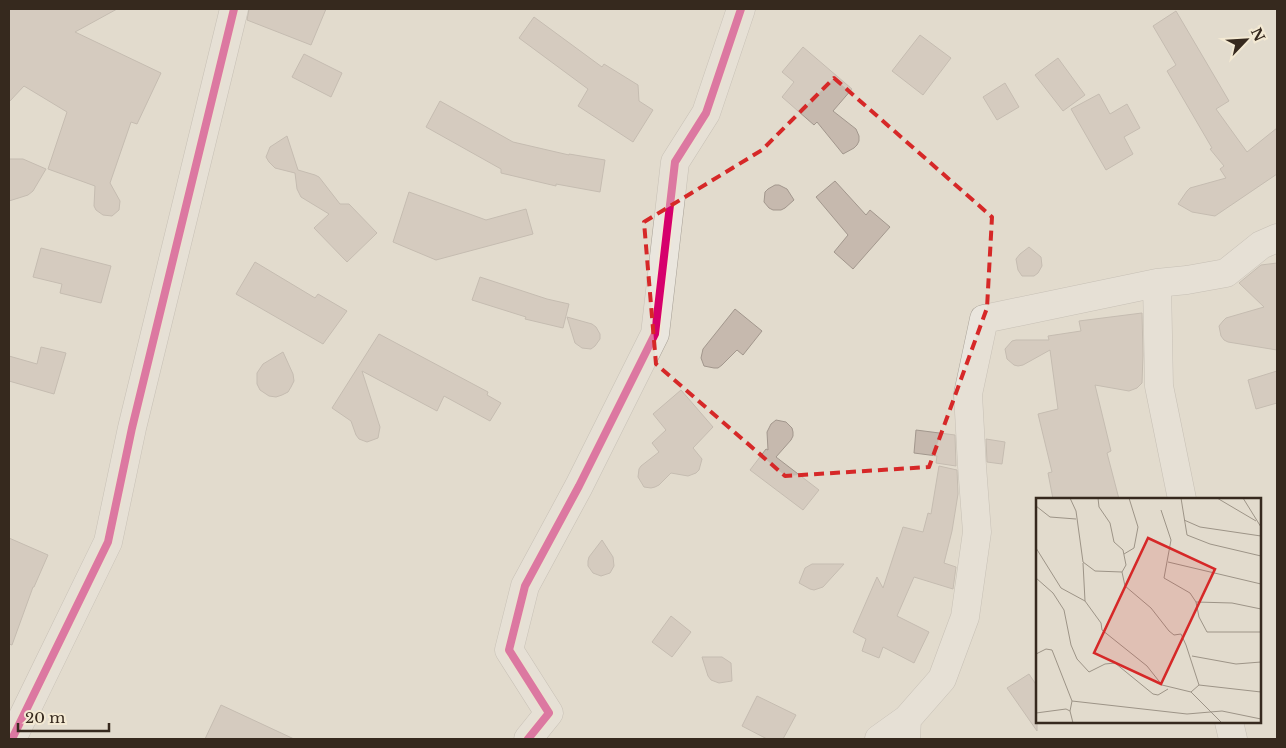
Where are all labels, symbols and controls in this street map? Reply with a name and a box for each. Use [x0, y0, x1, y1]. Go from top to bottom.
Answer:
north arrow [1221, 15, 1271, 65]
text: N [1247, 25, 1269, 44]
inset map [1036, 498, 1261, 723]
scale bar [18, 700, 109, 732]
text: 20 m [25, 708, 65, 727]

